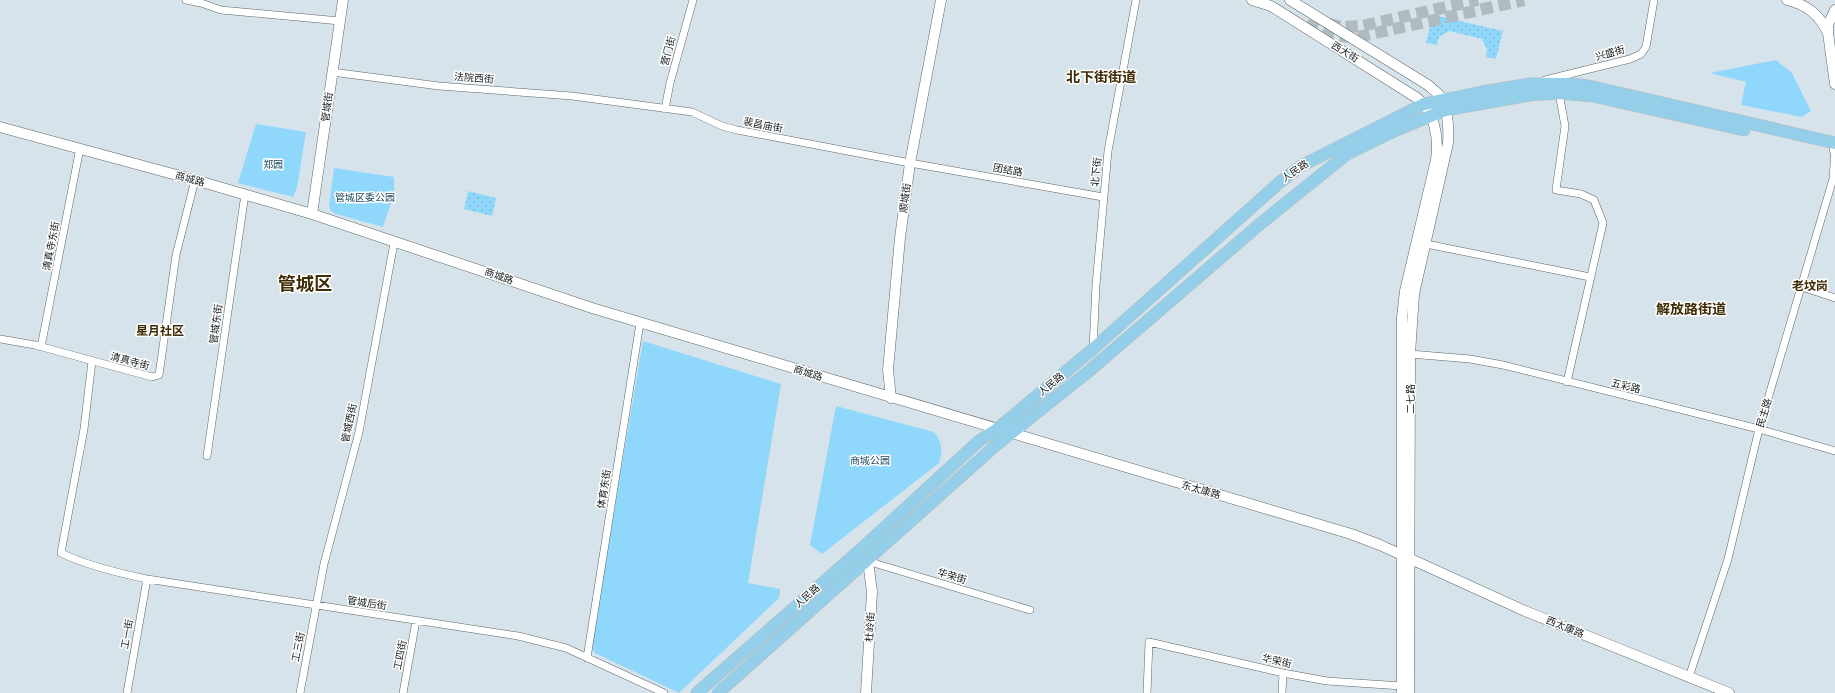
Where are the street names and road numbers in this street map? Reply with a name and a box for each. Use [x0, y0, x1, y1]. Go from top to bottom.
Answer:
street label: 营门街 [659, 35, 677, 67]
street label: 西大街 [1329, 39, 1361, 65]
street label: 兴盛街 [1594, 44, 1626, 62]
street label: 法院西街 [454, 71, 494, 85]
street label: 管城街 [319, 91, 335, 123]
street label: 裴昌庙街 [742, 116, 784, 134]
street label: 北下街 [1089, 157, 1103, 187]
street label: 人民路 [1279, 158, 1311, 184]
street label: 团结路 [992, 162, 1024, 178]
street label: 商城路 [174, 170, 206, 188]
street label: 顺城街 [897, 182, 913, 214]
street label: 清真寺东街 [41, 220, 61, 272]
street label: 商城路 [483, 266, 515, 286]
street label: 管城东街 [208, 303, 224, 345]
street label: 清真寺街 [109, 351, 151, 371]
street label: 商城路 [792, 363, 824, 383]
street label: 人民路 [1036, 370, 1066, 398]
street label: 五彩路 [1610, 377, 1642, 395]
street label: 二七路 [1405, 384, 1416, 414]
street label: 民主路 [1754, 397, 1774, 429]
street label: 管城西街 [339, 402, 359, 444]
street label: 体育东街 [595, 468, 613, 510]
street label: 东太康路 [1180, 479, 1222, 501]
street label: 华荣街 [936, 566, 968, 586]
street label: 人民路 [792, 582, 822, 610]
street label: 管城后街 [346, 594, 388, 612]
street label: 杜岭街 [863, 612, 877, 642]
street label: 西太康路 [1544, 614, 1586, 640]
street label: 工一街 [119, 618, 135, 650]
street label: 工三街 [290, 631, 306, 663]
street label: 工四街 [392, 639, 408, 671]
street label: 华荣街 [1261, 652, 1293, 670]

